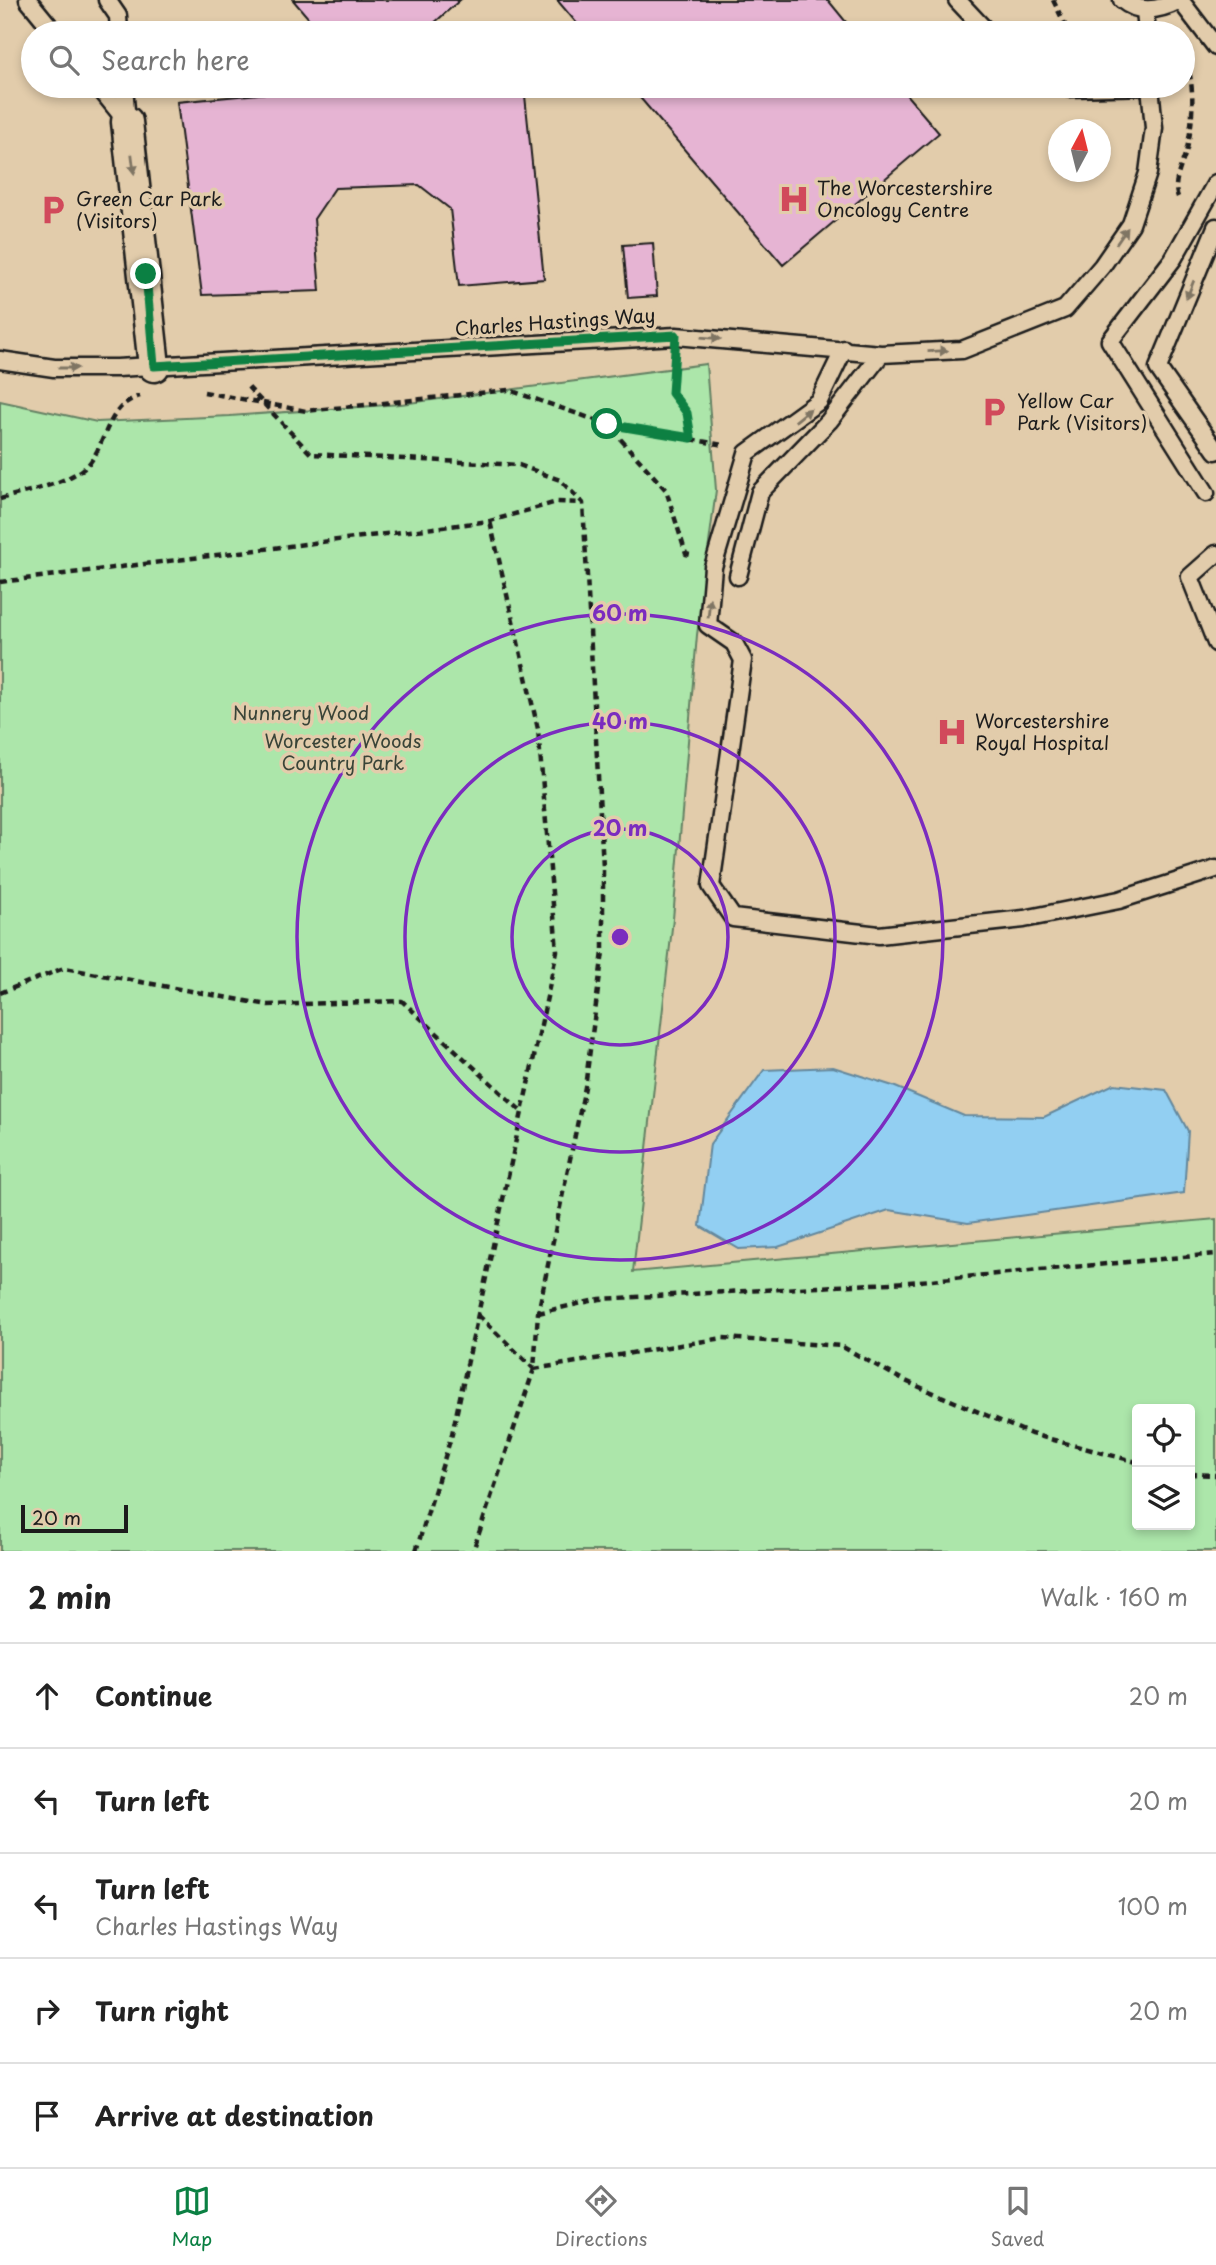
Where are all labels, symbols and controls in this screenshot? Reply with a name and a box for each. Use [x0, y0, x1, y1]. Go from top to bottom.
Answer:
search box [21, 21, 1195, 98]
text: Search here [101, 40, 250, 79]
icon: search [45, 41, 83, 79]
north arrow [1048, 119, 1111, 182]
one-way arrow [127, 153, 138, 175]
place label: The Worcestershire Oncology Centre [817, 173, 993, 223]
hospital icon: The Worcestershire Oncology Centre [777, 182, 811, 216]
place label: Green Car Park (Visitors) [76, 184, 223, 234]
parking icon: Green Car Park (Visitors) [36, 193, 70, 227]
one-way arrow [1115, 227, 1129, 245]
route end [130, 258, 161, 289]
one-way arrow [1185, 280, 1196, 301]
street label: Charles Hastings Way [454, 300, 656, 342]
one-way arrow [700, 333, 722, 344]
one-way arrow [927, 345, 949, 356]
one-way arrow [57, 362, 79, 374]
place label: Yellow Car Park (Visitors) [1017, 386, 1147, 436]
parking icon: Yellow Car Park (Visitors) [977, 395, 1011, 429]
one-way arrow [793, 407, 811, 422]
route start [591, 408, 622, 439]
text: 60 m [592, 596, 648, 628]
one-way arrow [704, 596, 715, 618]
park label: Nunnery Wood [233, 698, 369, 726]
text: 40 m [592, 704, 648, 736]
place label: Worcestershire Royal Hospital [975, 706, 1109, 756]
hospital icon: Worcestershire Royal Hospital [935, 715, 969, 749]
park label: Worcester Woods Country Park [265, 726, 421, 776]
text: 20 m [593, 811, 647, 843]
centre of rings [608, 925, 632, 949]
map controls [1132, 1404, 1195, 1530]
button: locate [1132, 1404, 1195, 1467]
button: layers [1132, 1467, 1195, 1530]
scale bar [21, 1502, 128, 1534]
text: 20 m [32, 1503, 81, 1531]
text: 2 min [28, 1574, 112, 1619]
text: Walk · 160 m [1040, 1579, 1188, 1614]
text: Continue [95, 1676, 212, 1715]
icon: ahead [28, 1677, 66, 1715]
text: 20 m [1129, 1678, 1188, 1713]
text: Turn left [95, 1781, 210, 1820]
icon: left [28, 1782, 66, 1820]
text: 20 m [1129, 1783, 1188, 1818]
text: Turn left [95, 1869, 210, 1908]
icon: left [28, 1887, 66, 1925]
text: 100 m [1118, 1888, 1188, 1923]
text: Charles Hastings Way [95, 1908, 338, 1943]
text: Turn right [95, 1991, 229, 2030]
icon: right [28, 1992, 66, 2030]
text: 20 m [1129, 1993, 1188, 2028]
text: Arrive at destination [95, 2096, 374, 2135]
icon: arrive [28, 2097, 66, 2135]
tab: Map [172, 2182, 212, 2252]
tab: Directions [555, 2182, 648, 2252]
tab: Saved [991, 2182, 1044, 2252]

